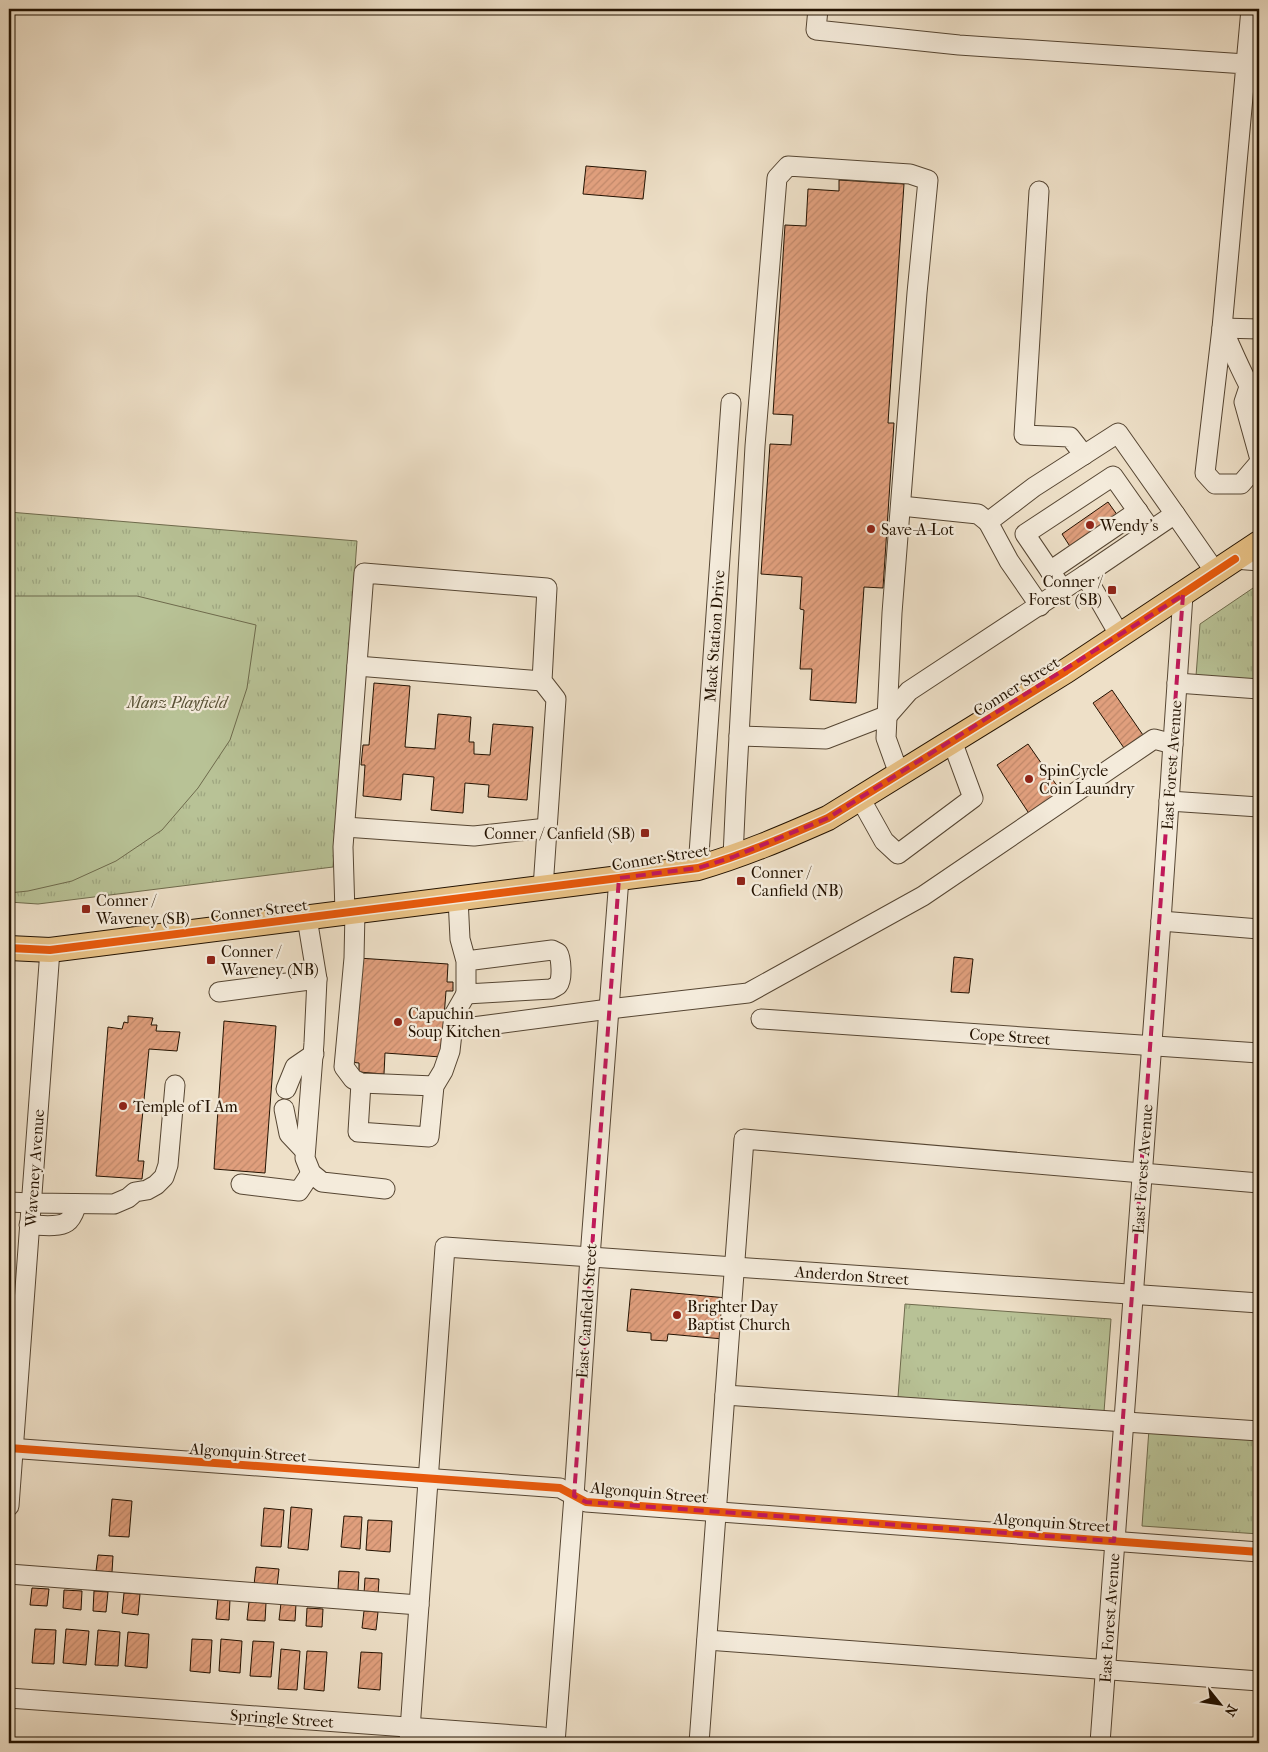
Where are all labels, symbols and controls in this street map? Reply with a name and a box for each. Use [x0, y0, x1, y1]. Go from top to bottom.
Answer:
place label: Wendy's [1099, 516, 1158, 535]
marker: Wendy's [1084, 519, 1096, 531]
place label: Save-A-Lot [881, 520, 954, 539]
marker: Save-A-Lot [865, 523, 877, 535]
street label: Mack Station Drive [700, 569, 729, 703]
place label: Conner / Forest (SB) [1028, 572, 1104, 609]
marker: Conner / Forest (SB) [1106, 584, 1118, 596]
street label: Conner Street [970, 652, 1063, 720]
park label: Manz Playfield [126, 693, 229, 712]
street label: East Forest Avenue [1157, 699, 1186, 831]
place label: SpinCycle Coin Laundry [1039, 761, 1135, 798]
marker: SpinCycle Coin Laundry [1023, 773, 1035, 785]
place label: Conner / Canfield (SB) [484, 824, 635, 843]
marker: Conner / Canfield (SB) [639, 827, 651, 839]
street label: Conner Street [610, 840, 710, 875]
place label: Conner / Canfield (NB) [751, 863, 843, 900]
marker: Conner / Canfield (NB) [735, 875, 747, 887]
place label: Conner / Waveney (SB) [95, 891, 190, 928]
street label: Conner Street [209, 895, 309, 926]
marker: Conner / Waveney (SB) [80, 903, 92, 915]
place label: Conner / Waveney (NB) [220, 942, 319, 979]
marker: Conner / Waveney (NB) [205, 954, 217, 966]
place label: Capuchin Soup Kitchen [408, 1004, 501, 1041]
marker: Capuchin Soup Kitchen [392, 1016, 404, 1028]
street label: Cope Street [969, 1024, 1051, 1049]
place label: Temple of I Am [133, 1097, 239, 1116]
marker: Temple of I Am [117, 1100, 129, 1112]
street label: East Forest Avenue [1128, 1103, 1157, 1235]
street label: Waveney Avenue [21, 1109, 48, 1228]
street label: East Canfield Street [572, 1243, 601, 1379]
street label: Anderdon Street [793, 1262, 910, 1289]
place label: Brighter Day Baptist Church [687, 1297, 790, 1334]
marker: Brighter Day Baptist Church [671, 1309, 683, 1321]
street label: Algonquin Street [188, 1439, 307, 1466]
street label: Algonquin Street [589, 1478, 709, 1507]
street label: Algonquin Street [992, 1509, 1111, 1536]
street label: East Forest Avenue [1095, 1552, 1124, 1684]
north arrow [1196, 1680, 1246, 1730]
text: N [1221, 1701, 1241, 1719]
street label: Springle Street [229, 1705, 335, 1732]

